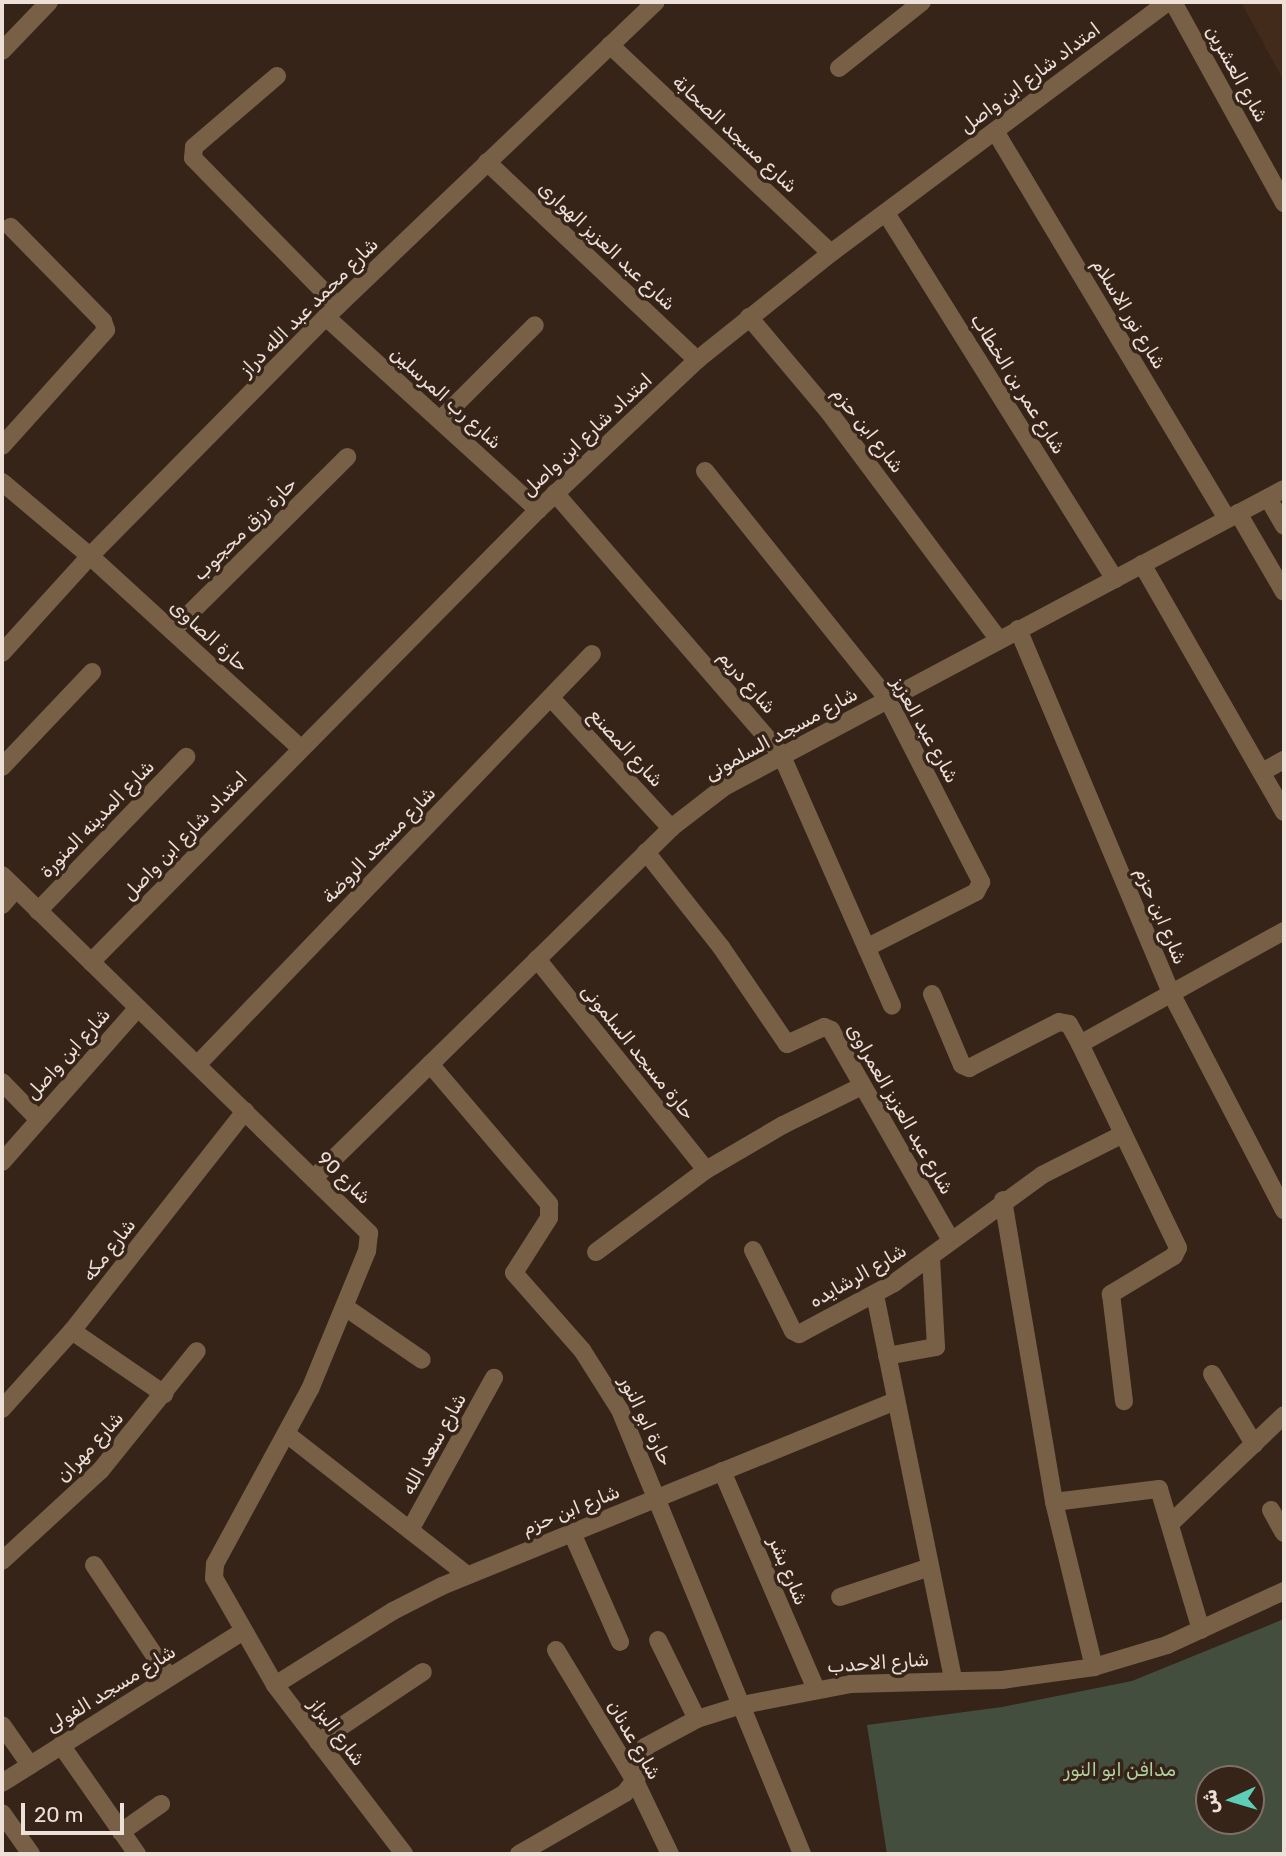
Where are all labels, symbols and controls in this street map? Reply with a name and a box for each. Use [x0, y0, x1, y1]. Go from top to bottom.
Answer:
street label: امتداد شارع ابن واصل [955, 18, 1105, 138]
street label: شارع العشرين [1201, 22, 1273, 126]
street label: شارع مسجد الصحابة [668, 70, 802, 198]
street label: شارع عبد العزيز الهوارى [534, 177, 680, 315]
street label: شارع محمد عبد الله دراز [235, 233, 383, 381]
street label: شارع نور الاسلام [1087, 255, 1171, 373]
street label: شارع عمر بن الخطاب [966, 310, 1070, 458]
street label: شارع رب المرسلين [386, 342, 506, 454]
street label: امتداد شارع ابن واصل [517, 369, 657, 501]
street label: شارع ابن حزم [827, 382, 909, 478]
street label: حارة رزق محجوب [188, 472, 302, 586]
street label: حارة الصاوى [165, 595, 253, 677]
street label: شارع دريم [713, 646, 781, 718]
street label: شارع عبد العزيز [887, 673, 963, 787]
street label: شارع مسجد السلمونى [701, 682, 861, 786]
street label: شارع المصنع [584, 704, 668, 792]
street label: شارع المدينه المنورة [35, 755, 159, 883]
street label: امتداد شارع ابن واصل [118, 767, 252, 905]
street label: شارع مسجد الروضة [317, 782, 441, 908]
street label: شارع ابن حزم [1130, 864, 1192, 968]
street label: حارة مسجد السلمونى [576, 980, 700, 1124]
street label: شارع ابن واصل [21, 1003, 115, 1105]
street label: شارع عبد العزيز العمراوى [842, 1019, 958, 1199]
street label: شارع 90 [312, 1147, 376, 1209]
street label: شارع مكه [77, 1214, 141, 1286]
street label: شارع الرشايده [805, 1239, 911, 1313]
street label: حارة ابو النور [615, 1373, 677, 1469]
street label: شارع سعد الله [397, 1389, 471, 1499]
street label: شارع مهران [52, 1407, 128, 1487]
street label: شارع ابن حزم [519, 1480, 623, 1540]
street label: شارع بشر [763, 1534, 813, 1608]
street label: شارع مسجد الفولى [42, 1640, 180, 1738]
street label: شارع الاحدب [826, 1648, 930, 1678]
street label: شارع البزاز [304, 1694, 370, 1770]
street label: شارع عدنان [602, 1696, 666, 1784]
park label: مدافن ابو النور [1064, 1759, 1176, 1781]
north arrow [1195, 1765, 1265, 1835]
text: ش [1198, 1789, 1223, 1814]
scale bar [24, 1790, 128, 1834]
text: 20 m [34, 1802, 83, 1827]

